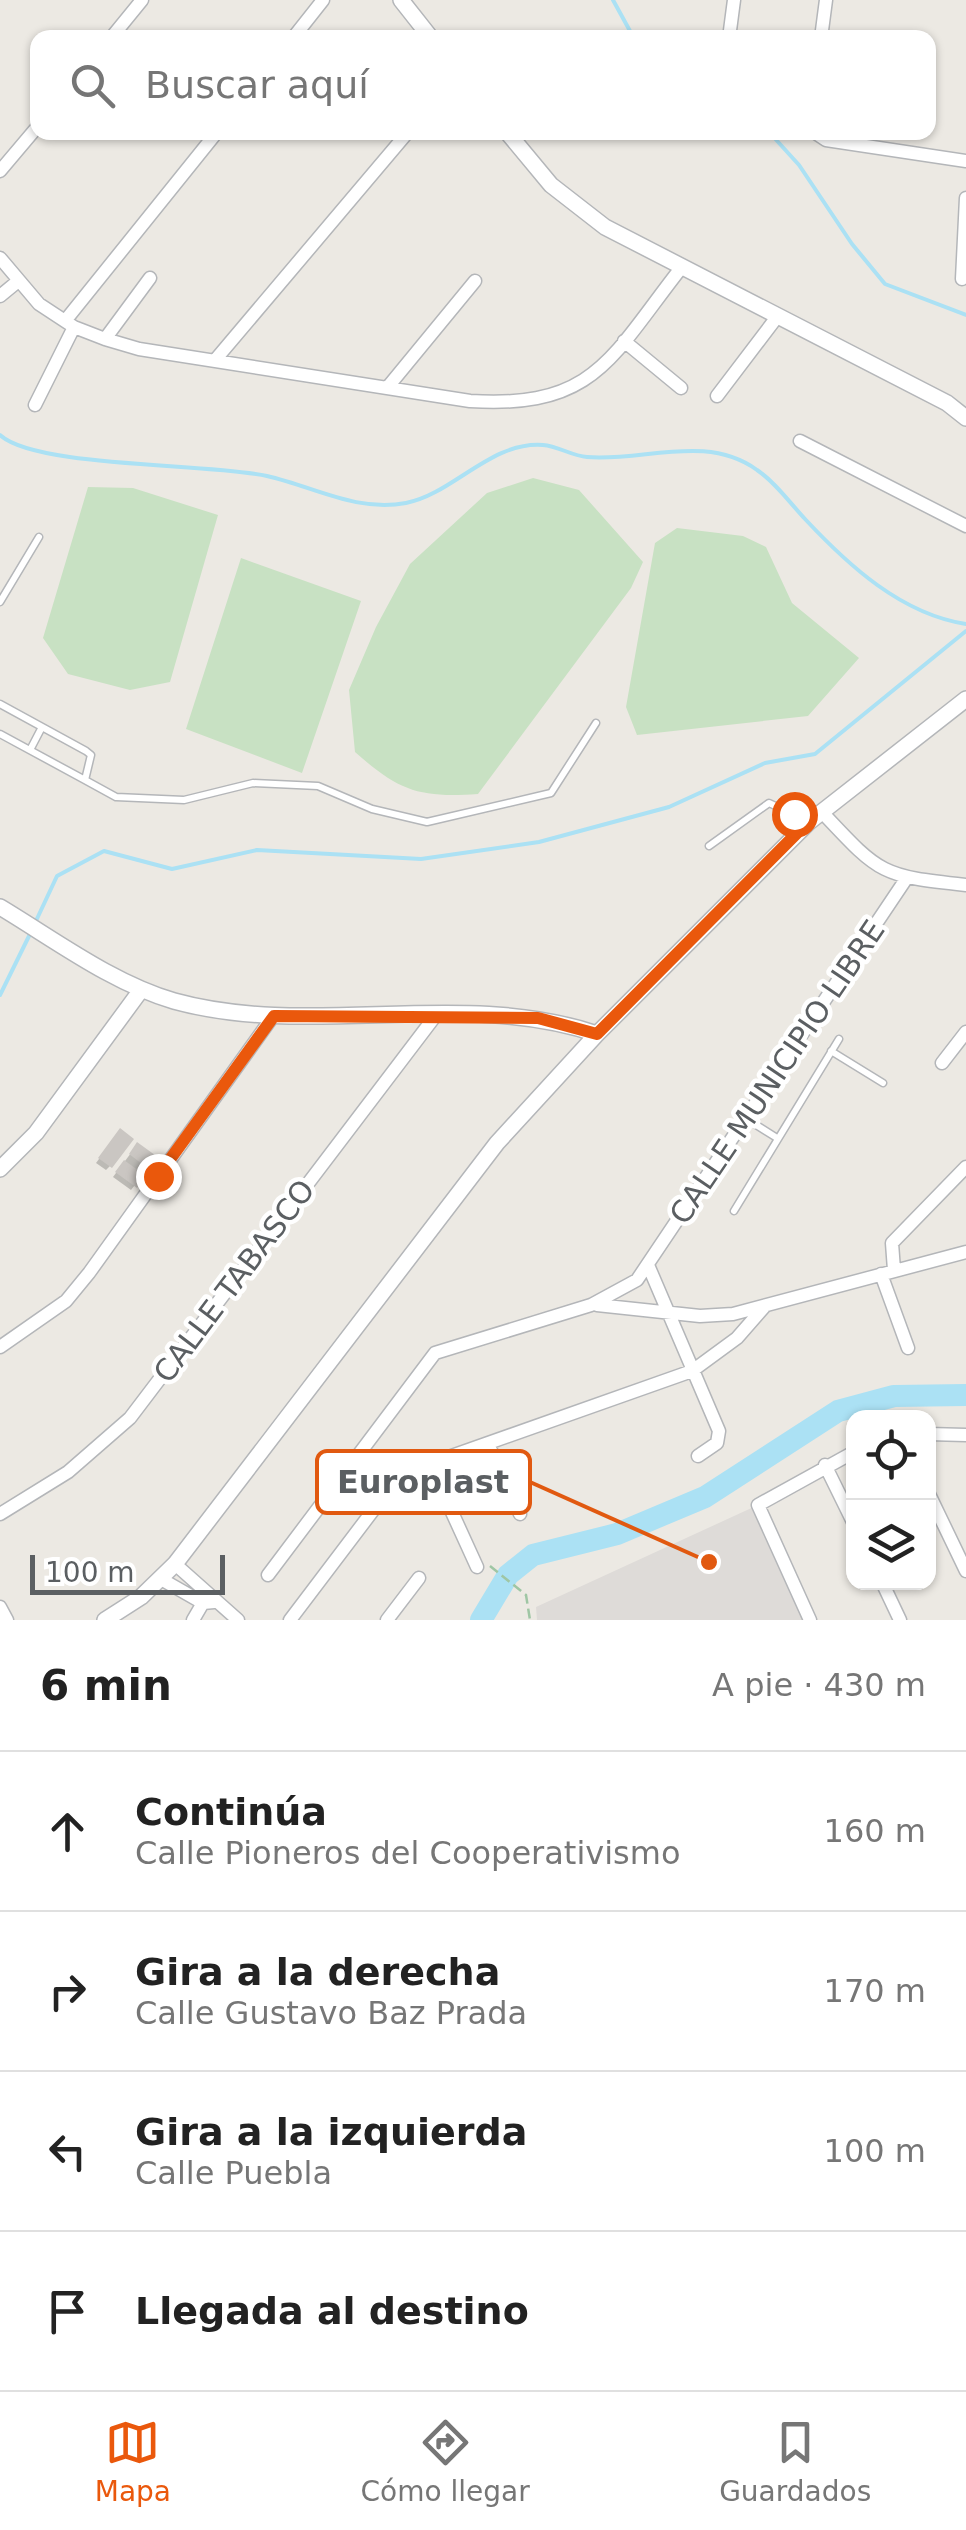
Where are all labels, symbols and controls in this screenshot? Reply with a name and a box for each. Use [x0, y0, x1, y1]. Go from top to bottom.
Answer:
search box [30, 30, 936, 140]
icon: search [65, 58, 120, 113]
text: Buscar aquí [145, 63, 369, 107]
route start [772, 792, 818, 838]
street label: CALLE MUNICIPIO LIBRE [662, 914, 892, 1230]
route end [136, 1154, 182, 1200]
street label: CALLE TABASCO [146, 1173, 322, 1389]
map controls [846, 1410, 936, 1590]
button: locate [846, 1410, 936, 1500]
callout: Europlast [317, 1451, 530, 1513]
text: Europlast [337, 1463, 509, 1501]
button: layers [846, 1500, 936, 1590]
scale bar [30, 1550, 225, 1594]
text: 100 m [45, 1556, 135, 1589]
text: 6 min [40, 1661, 172, 1710]
text: A pie · 430 m [712, 1666, 926, 1704]
text: Continúa [135, 1790, 327, 1834]
icon: ahead [40, 1804, 95, 1859]
text: 160 m [824, 1812, 926, 1850]
text: Calle Pioneros del Cooperativismo [135, 1834, 681, 1872]
text: Gira a la derecha [135, 1950, 500, 1994]
icon: right [40, 1964, 95, 2019]
text: 170 m [824, 1972, 926, 2010]
text: Calle Gustavo Baz Prada [135, 1994, 527, 2032]
text: Gira a la izquierda [135, 2110, 527, 2154]
icon: left [40, 2124, 95, 2179]
text: 100 m [824, 2132, 926, 2170]
text: Calle Puebla [135, 2154, 332, 2192]
icon: arrive [40, 2284, 95, 2339]
text: Llegada al destino [135, 2289, 529, 2333]
tab: Mapa [95, 2415, 171, 2508]
tab: Cómo llegar [360, 2415, 530, 2508]
tab: Guardados [719, 2415, 871, 2508]

